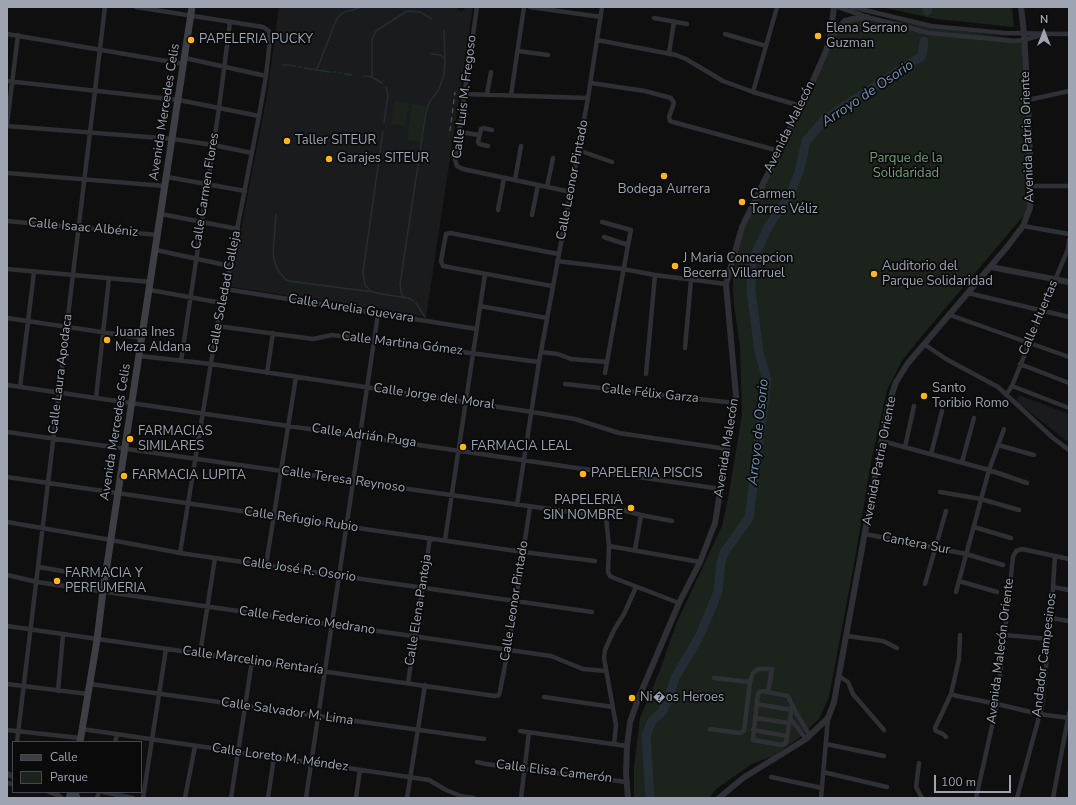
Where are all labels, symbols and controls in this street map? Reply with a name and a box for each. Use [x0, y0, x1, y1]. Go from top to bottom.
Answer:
north arrow [1024, 12, 1064, 52]
text: N [1040, 12, 1048, 27]
place label: Elena Serrano Guzman [826, 21, 908, 52]
marker: Elena Serrano Guzman [813, 31, 823, 41]
place label: PAPELERIA PUCKY [199, 32, 313, 48]
street label: Calle Luis M. Fregoso [450, 34, 480, 160]
marker: PAPELERIA PUCKY [186, 35, 196, 45]
street label: Avenida Mercedes Celis [146, 42, 184, 182]
water label: Arroyo de Osorio [819, 57, 917, 131]
street label: Avenida Patria Oriente [1018, 71, 1038, 203]
street label: Avenida Malecón [761, 79, 819, 175]
street label: Calle Leonor Pintado [554, 119, 592, 241]
street label: Calle Carmen Flores [189, 131, 223, 251]
place label: Taller SITEUR [295, 133, 376, 149]
marker: Taller SITEUR [282, 136, 292, 146]
place label: Garajes SITEUR [337, 151, 429, 167]
park label: Parque de la Solidaridad [869, 151, 943, 182]
marker: Garajes SITEUR [324, 154, 334, 164]
marker: Bodega Aurrera [659, 171, 669, 181]
place label: Bodega Aurrera [618, 182, 710, 198]
place label: Carmen Torres Véliz [750, 187, 818, 218]
marker: Carmen Torres Véliz [737, 197, 747, 207]
street label: Calle Isaac Albéniz [27, 215, 139, 241]
street label: Calle Soledad Calleja [205, 229, 245, 355]
place label: J Maria Concepcion Becerra Villarruel [683, 251, 793, 282]
place label: Auditorio del Parque Solidaridad [882, 259, 993, 290]
marker: J Maria Concepcion Becerra Villarruel [670, 261, 680, 271]
marker: Auditorio del Parque Solidaridad [869, 269, 879, 279]
street label: Calle Huertas [1016, 278, 1062, 358]
street label: Calle Aurelia Guevara [287, 291, 415, 327]
street label: Calle Laura Apodaca [46, 313, 76, 435]
place label: Juana Ines Meza Aldana [115, 325, 191, 356]
street label: Calle Martina Gómez [340, 329, 464, 359]
marker: Juana Ines Meza Aldana [102, 335, 112, 345]
street label: Avenida Mercedes Celis [97, 362, 135, 502]
water label: Arroyo de Osorio [745, 378, 773, 486]
street label: Calle Jorge del Moral [372, 381, 496, 413]
street label: Calle Félix Garza [600, 381, 700, 407]
place label: Santo Toribio Romo [932, 381, 1009, 412]
marker: Santo Toribio Romo [919, 391, 929, 401]
street label: Avenida Patria Oriente [860, 395, 900, 527]
street label: Avenida Malecón [711, 397, 743, 499]
street label: Calle Adrián Puga [311, 421, 417, 451]
place label: FARMACIAS SIMILARES [138, 424, 212, 455]
marker: FARMACIAS SIMILARES [125, 434, 135, 444]
place label: FARMACIA LEAL [471, 439, 572, 455]
marker: FARMACIA LEAL [458, 442, 468, 452]
street label: Calle Teresa Reynoso [280, 464, 406, 496]
place label: PAPELERIA PISCIS [591, 466, 703, 482]
place label: FARMACIA LUPITA [132, 468, 246, 484]
marker: PAPELERIA PISCIS [578, 469, 588, 479]
marker: FARMACIA LUPITA [119, 471, 129, 481]
place label: PAPELERIA SIN NOMBRE [543, 493, 623, 524]
marker: PAPELERIA SIN NOMBRE [626, 503, 636, 513]
street label: Calle Refugio Rubio [243, 504, 359, 536]
street label: Cantera Sur [881, 530, 951, 558]
street label: Calle Leonor Pintado [498, 540, 532, 662]
street label: Calle Elena Pantoja [402, 553, 436, 667]
street label: Calle José R. Osorio [241, 554, 357, 586]
place label: FARMACIA Y PERFUMERIA [65, 566, 146, 597]
marker: FARMACIA Y PERFUMERIA [52, 576, 62, 586]
street label: Avenida Malecón Oriente [984, 577, 1018, 725]
street label: Andador Campesinos [1030, 592, 1060, 718]
street label: Calle Federico Medrano [238, 604, 376, 638]
street label: Calle Marcelino Rentaría [181, 643, 325, 679]
place label: Ni�os Heroes [640, 690, 724, 706]
marker: Ni�os Heroes [627, 693, 637, 703]
street label: Calle Salvador M. Lima [220, 695, 354, 729]
legend [12, 741, 142, 793]
street label: Calle Loreto M. Méndez [211, 741, 349, 775]
text: Calle [50, 749, 78, 765]
street label: Calle Elisa Camerón [495, 757, 613, 787]
scale bar [936, 767, 1013, 793]
text: Parque [50, 769, 88, 785]
text: 100 m [941, 774, 976, 790]

